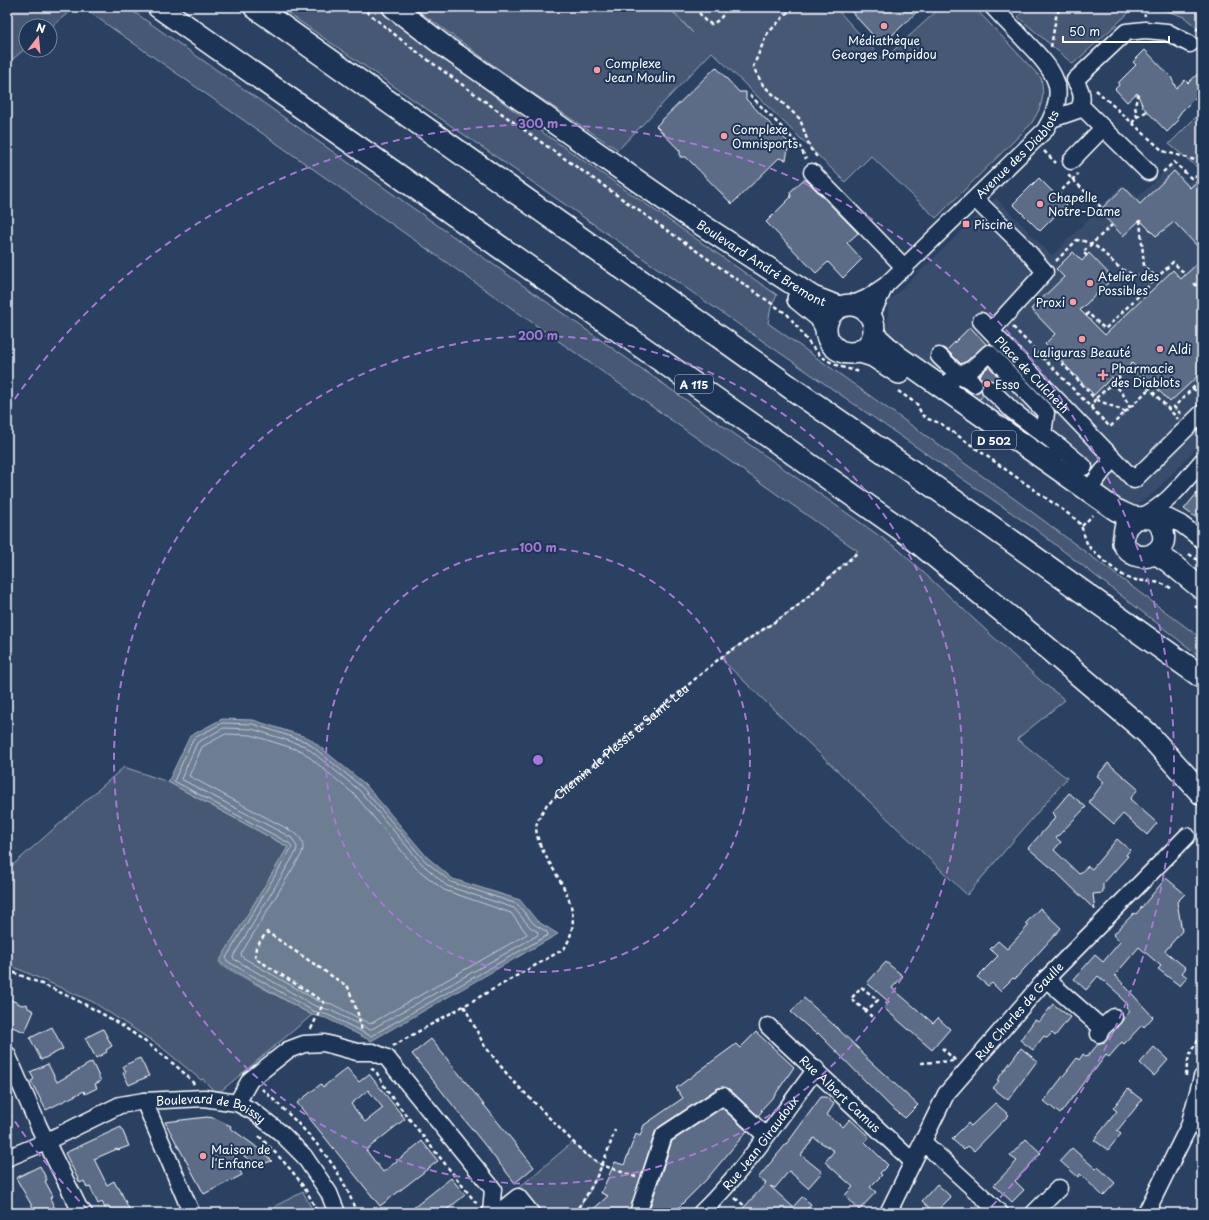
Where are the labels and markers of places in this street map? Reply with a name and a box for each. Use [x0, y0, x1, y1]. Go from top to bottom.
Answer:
marker: Médiathèque Georges Pompidou [879, 21, 889, 31]
place label: Médiathèque Georges Pompidou [831, 31, 937, 63]
place label: Complexe Jean Moulin [605, 54, 676, 86]
marker: Complexe Jean Moulin [592, 65, 602, 75]
place label: Complexe Omnisports [732, 120, 799, 152]
marker: Complexe Omnisports [719, 131, 729, 141]
place label: Chapelle Notre-Dame [1048, 188, 1120, 220]
marker: Chapelle Notre-Dame [1035, 199, 1045, 209]
place label: Piscine [974, 215, 1014, 233]
marker: Piscine [961, 219, 971, 229]
place label: Atelier des Possibles [1098, 267, 1160, 299]
marker: Atelier des Possibles [1085, 278, 1095, 288]
place label: Proxi [1036, 293, 1065, 311]
marker: Proxi [1068, 297, 1078, 307]
marker: Laliguras Beauté [1077, 334, 1087, 344]
place label: Aldi [1168, 340, 1191, 358]
place label: Laliguras Beauté [1033, 343, 1131, 361]
marker: Aldi [1155, 344, 1165, 354]
place label: Pharmacie des Diablots [1111, 359, 1180, 391]
marker: Pharmacie des Diablots [1098, 370, 1108, 380]
place label: Esso [995, 375, 1020, 393]
marker: Esso [982, 379, 992, 389]
centre of rings [531, 753, 545, 767]
place label: Maison de l'Enfance [211, 1140, 271, 1172]
marker: Maison de l'Enfance [198, 1151, 208, 1161]

